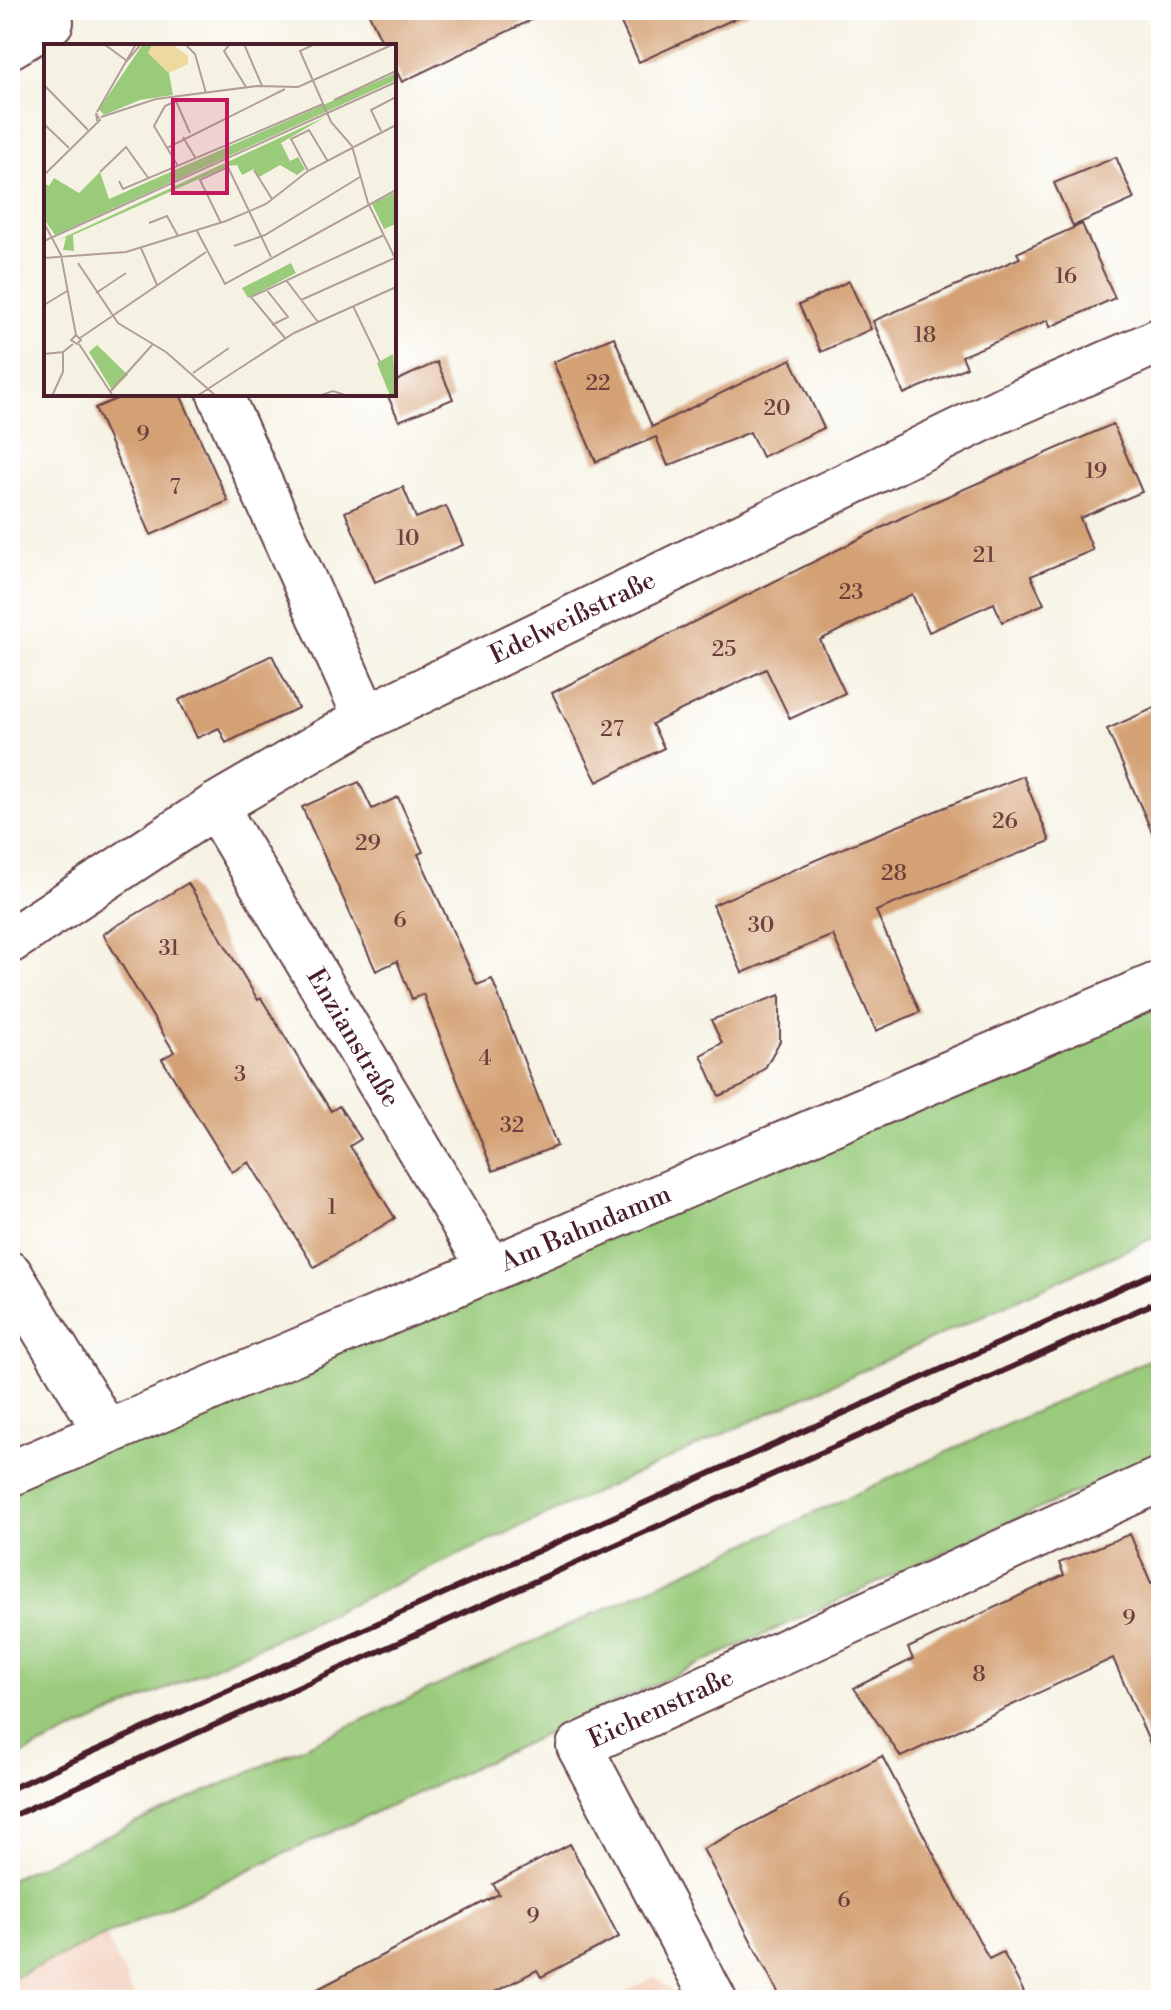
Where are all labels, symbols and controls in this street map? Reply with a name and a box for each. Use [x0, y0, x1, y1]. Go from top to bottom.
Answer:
inset map [44, 44, 396, 396]
house number: 16 [1055, 263, 1077, 290]
house number: 18 [914, 322, 936, 349]
house number: 22 [585, 370, 611, 397]
house number: 20 [763, 395, 791, 422]
house number: 9 [136, 421, 150, 448]
house number: 19 [1085, 458, 1107, 485]
house number: 7 [169, 474, 181, 501]
house number: 10 [396, 525, 420, 552]
house number: 21 [973, 542, 996, 569]
street label: Edelweißstraße [485, 564, 661, 672]
house number: 23 [839, 579, 863, 606]
house number: 25 [712, 636, 736, 663]
house number: 27 [600, 716, 624, 743]
house number: 26 [992, 808, 1018, 835]
house number: 29 [355, 830, 381, 857]
house number: 28 [881, 860, 907, 887]
house number: 6 [393, 907, 407, 934]
house number: 30 [748, 912, 774, 939]
house number: 31 [158, 935, 180, 962]
street label: Enzianstraße [299, 963, 407, 1113]
house number: 4 [478, 1045, 492, 1072]
house number: 3 [234, 1061, 246, 1088]
house number: 32 [500, 1112, 524, 1139]
street label: Am Bahndamm [495, 1178, 676, 1279]
house number: 1 [327, 1194, 337, 1221]
house number: 9 [1122, 1605, 1136, 1632]
street label: Eichenstraße [583, 1661, 739, 1755]
house number: 8 [972, 1661, 986, 1688]
house number: 6 [837, 1887, 851, 1914]
house number: 9 [526, 1903, 540, 1930]

